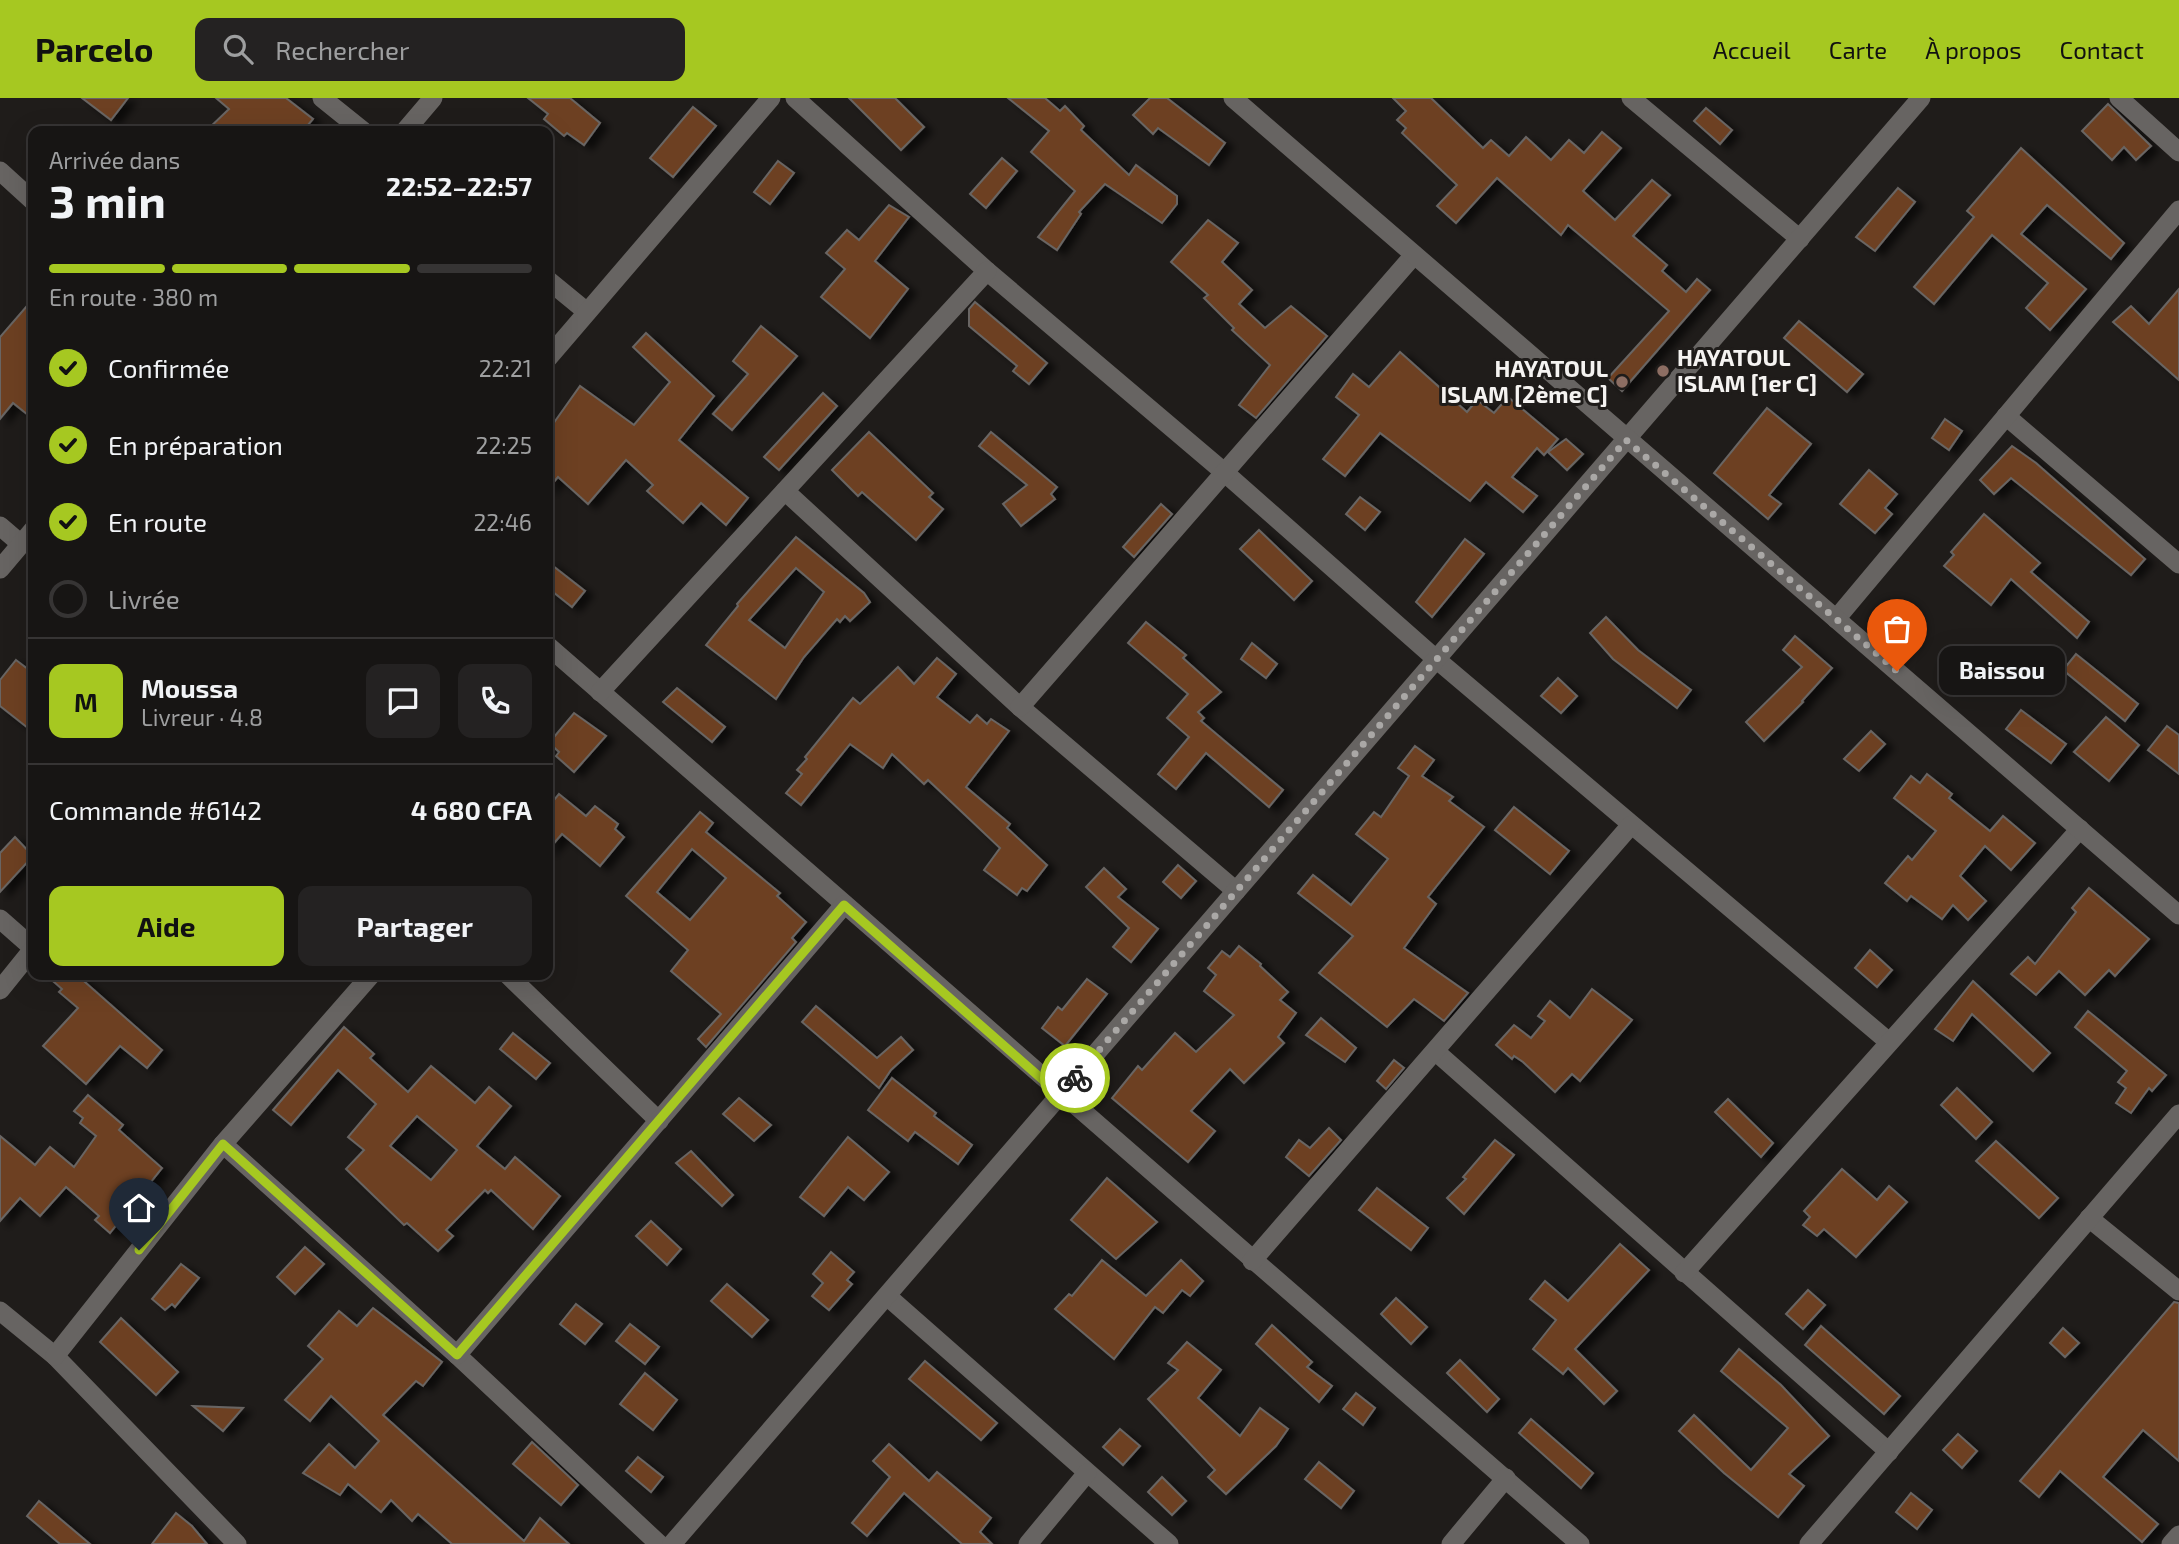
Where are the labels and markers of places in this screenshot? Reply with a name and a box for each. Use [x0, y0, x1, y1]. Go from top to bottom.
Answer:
place label: HAYATOUL ISLAM [1er C] [1677, 343, 1817, 397]
place label: HAYATOUL ISLAM [2ème C] [1441, 354, 1608, 408]
marker: HAYATOUL ISLAM [1er C] [1655, 363, 1671, 379]
marker: HAYATOUL ISLAM [2ème C] [1614, 374, 1630, 390]
pin [1867, 599, 1927, 671]
callout: Baissou [1939, 646, 2065, 696]
pin [109, 1178, 169, 1250]

